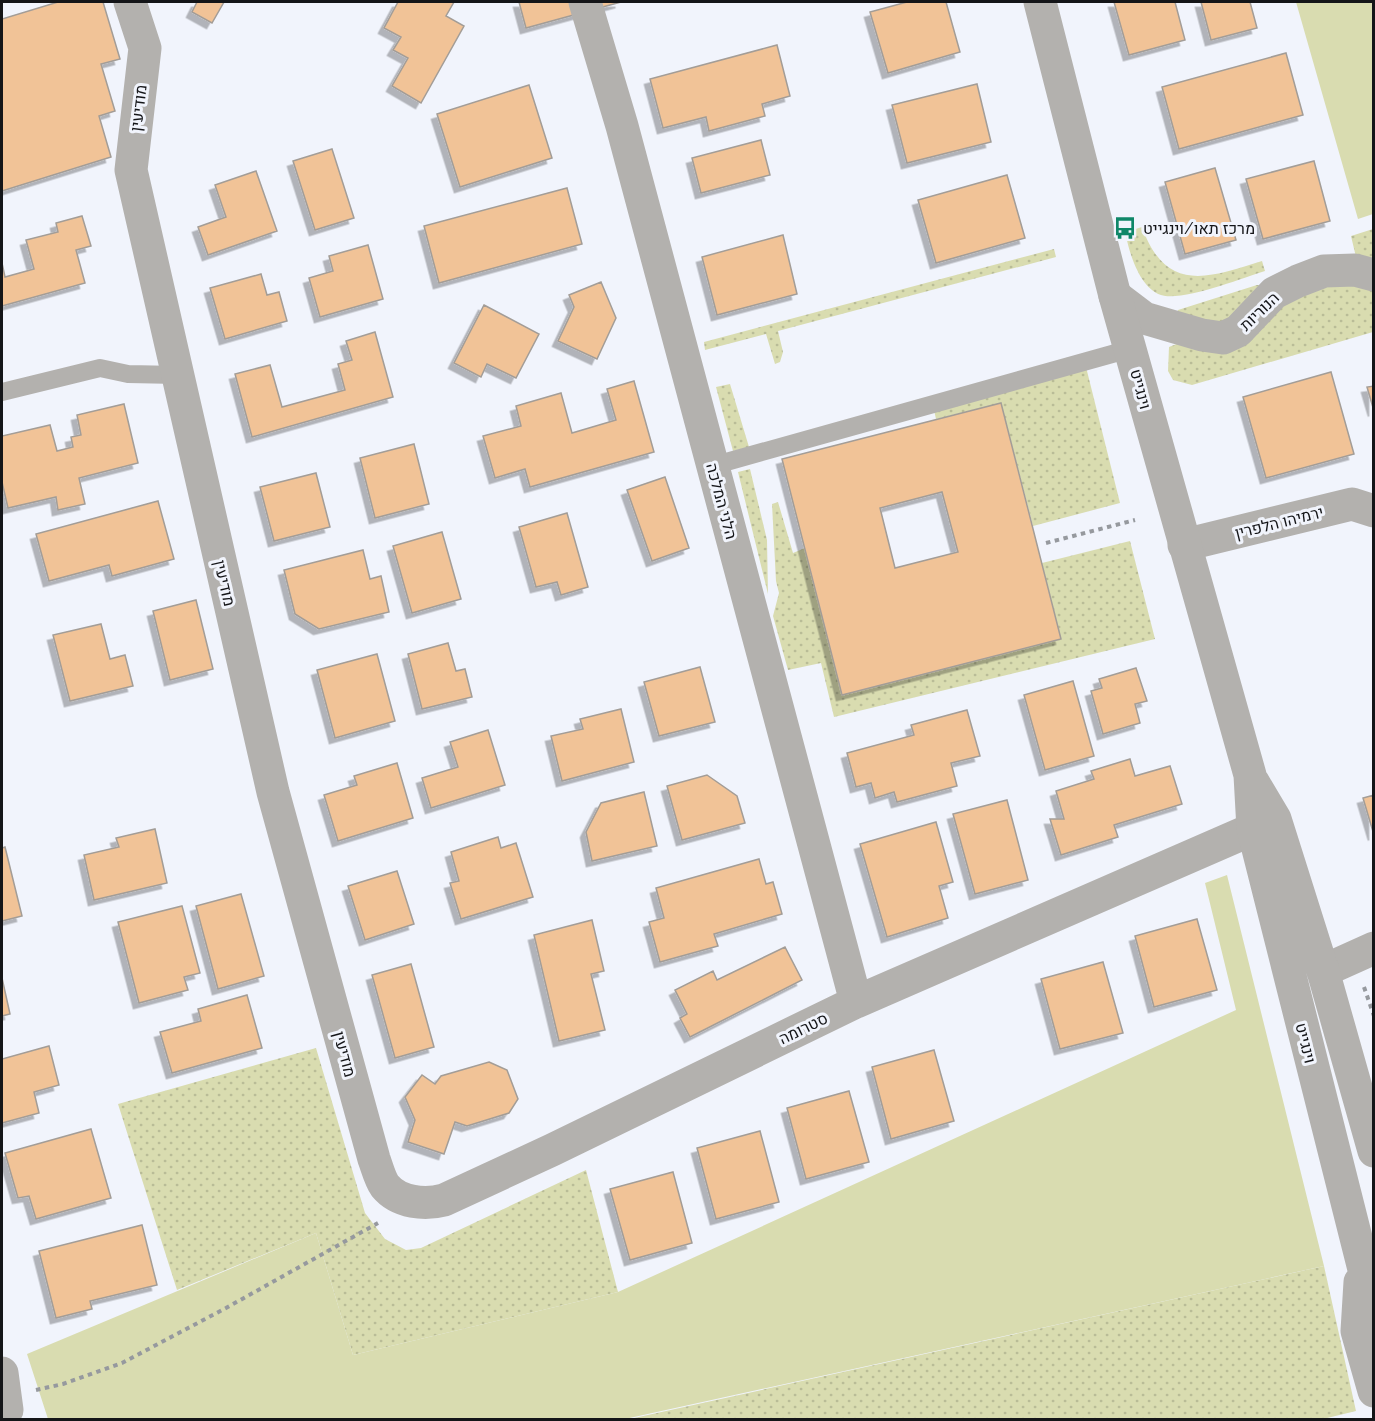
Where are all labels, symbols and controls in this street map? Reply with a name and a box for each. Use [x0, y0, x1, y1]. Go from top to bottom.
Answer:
street label: מודיעין [126, 84, 151, 132]
bus stop icon: מרכז תאו/וינגייט [1112, 215, 1138, 241]
place label: מרכז תאו/וינגייט [1143, 219, 1255, 238]
street label: הנוריות [1236, 288, 1283, 335]
street label: וינגייט [1126, 367, 1155, 411]
street label: הלני המלכה [702, 461, 741, 541]
street label: ירמיהו הלפרין [1233, 502, 1325, 543]
street label: מודיעין [210, 558, 239, 608]
street label: סטרומה [776, 1008, 831, 1048]
street label: וינגייט [1291, 1021, 1320, 1065]
street label: מודיעין [329, 1029, 360, 1079]

